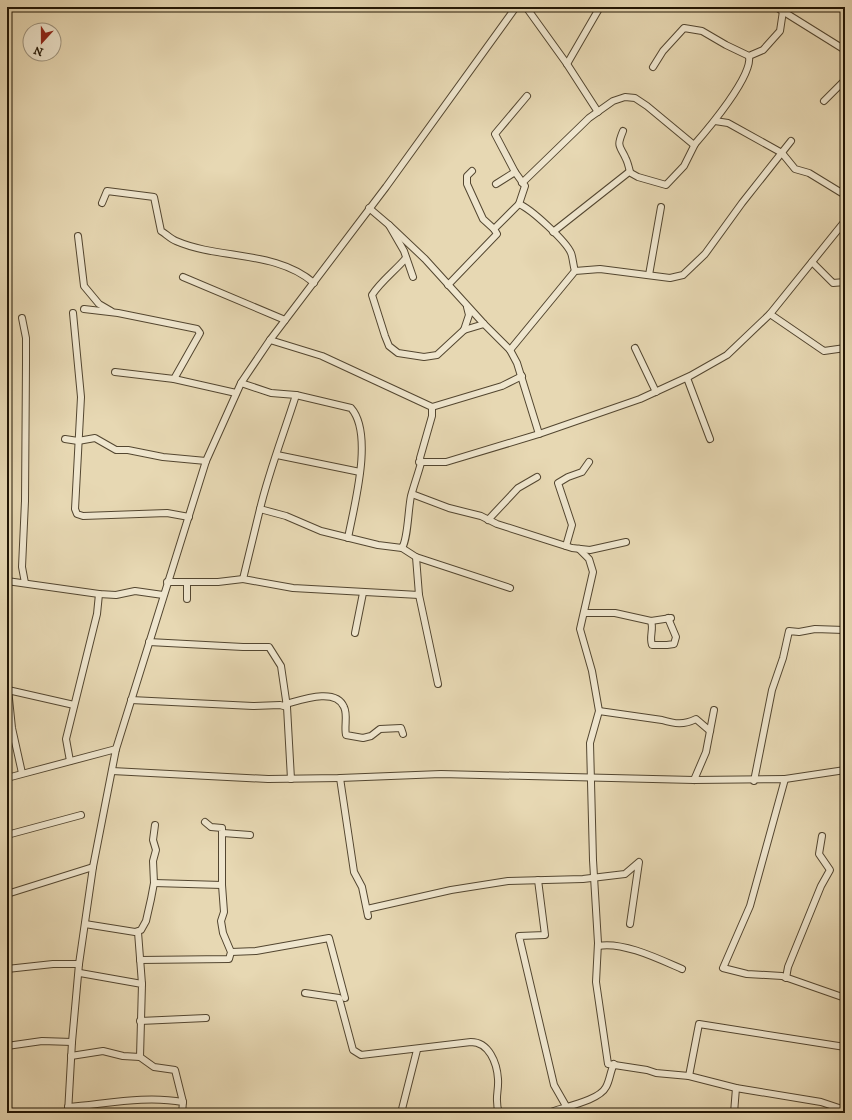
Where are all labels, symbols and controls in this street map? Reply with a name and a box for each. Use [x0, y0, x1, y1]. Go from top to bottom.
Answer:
north arrow [22, 22, 62, 62]
text: N [32, 42, 45, 59]

